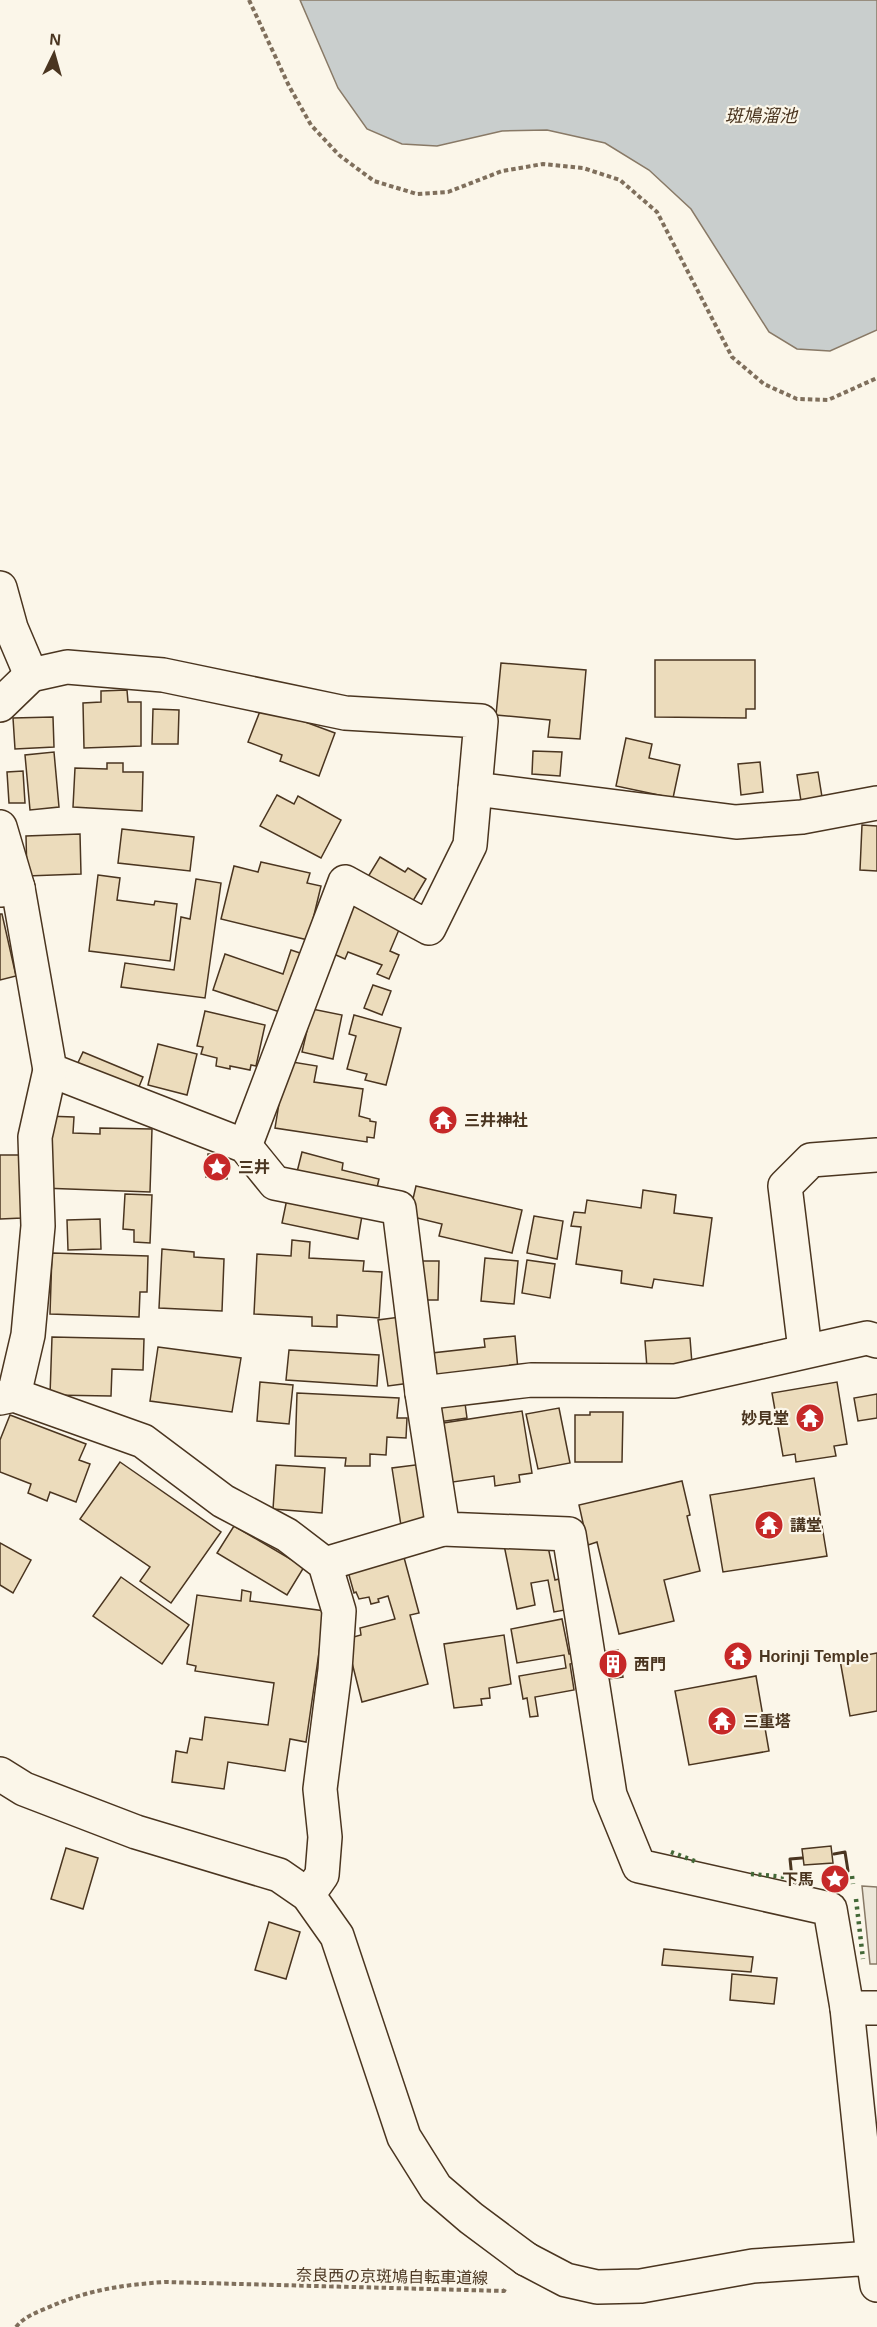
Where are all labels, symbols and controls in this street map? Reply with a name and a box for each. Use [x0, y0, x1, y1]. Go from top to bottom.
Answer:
north arrow [24, 24, 84, 84]
text: N [49, 31, 62, 49]
water label: 斑鳩溜池 [725, 106, 799, 126]
temple icon: 三井神社 [427, 1104, 459, 1136]
place label: 三井神社 [464, 1111, 528, 1129]
place icon: 三井 [201, 1151, 233, 1183]
place label: 三井 [238, 1158, 270, 1176]
temple icon: 妙見堂 [794, 1402, 826, 1434]
place label: 妙見堂 [741, 1410, 789, 1427]
temple icon: 講堂 [753, 1509, 785, 1541]
place label: 講堂 [790, 1517, 822, 1534]
temple icon: Horinji Temple [722, 1640, 754, 1672]
building icon: 西門 [597, 1648, 629, 1680]
place label: Horinji Temple [759, 1648, 869, 1665]
place label: 西門 [634, 1656, 666, 1673]
temple icon: 三重塔 [706, 1705, 738, 1737]
place label: 三重塔 [743, 1713, 791, 1730]
place icon: 下馬 [819, 1863, 851, 1895]
place label: 下馬 [782, 1871, 814, 1888]
street label: 奈良西の京斑鳩自転車道線 [296, 2266, 488, 2287]

